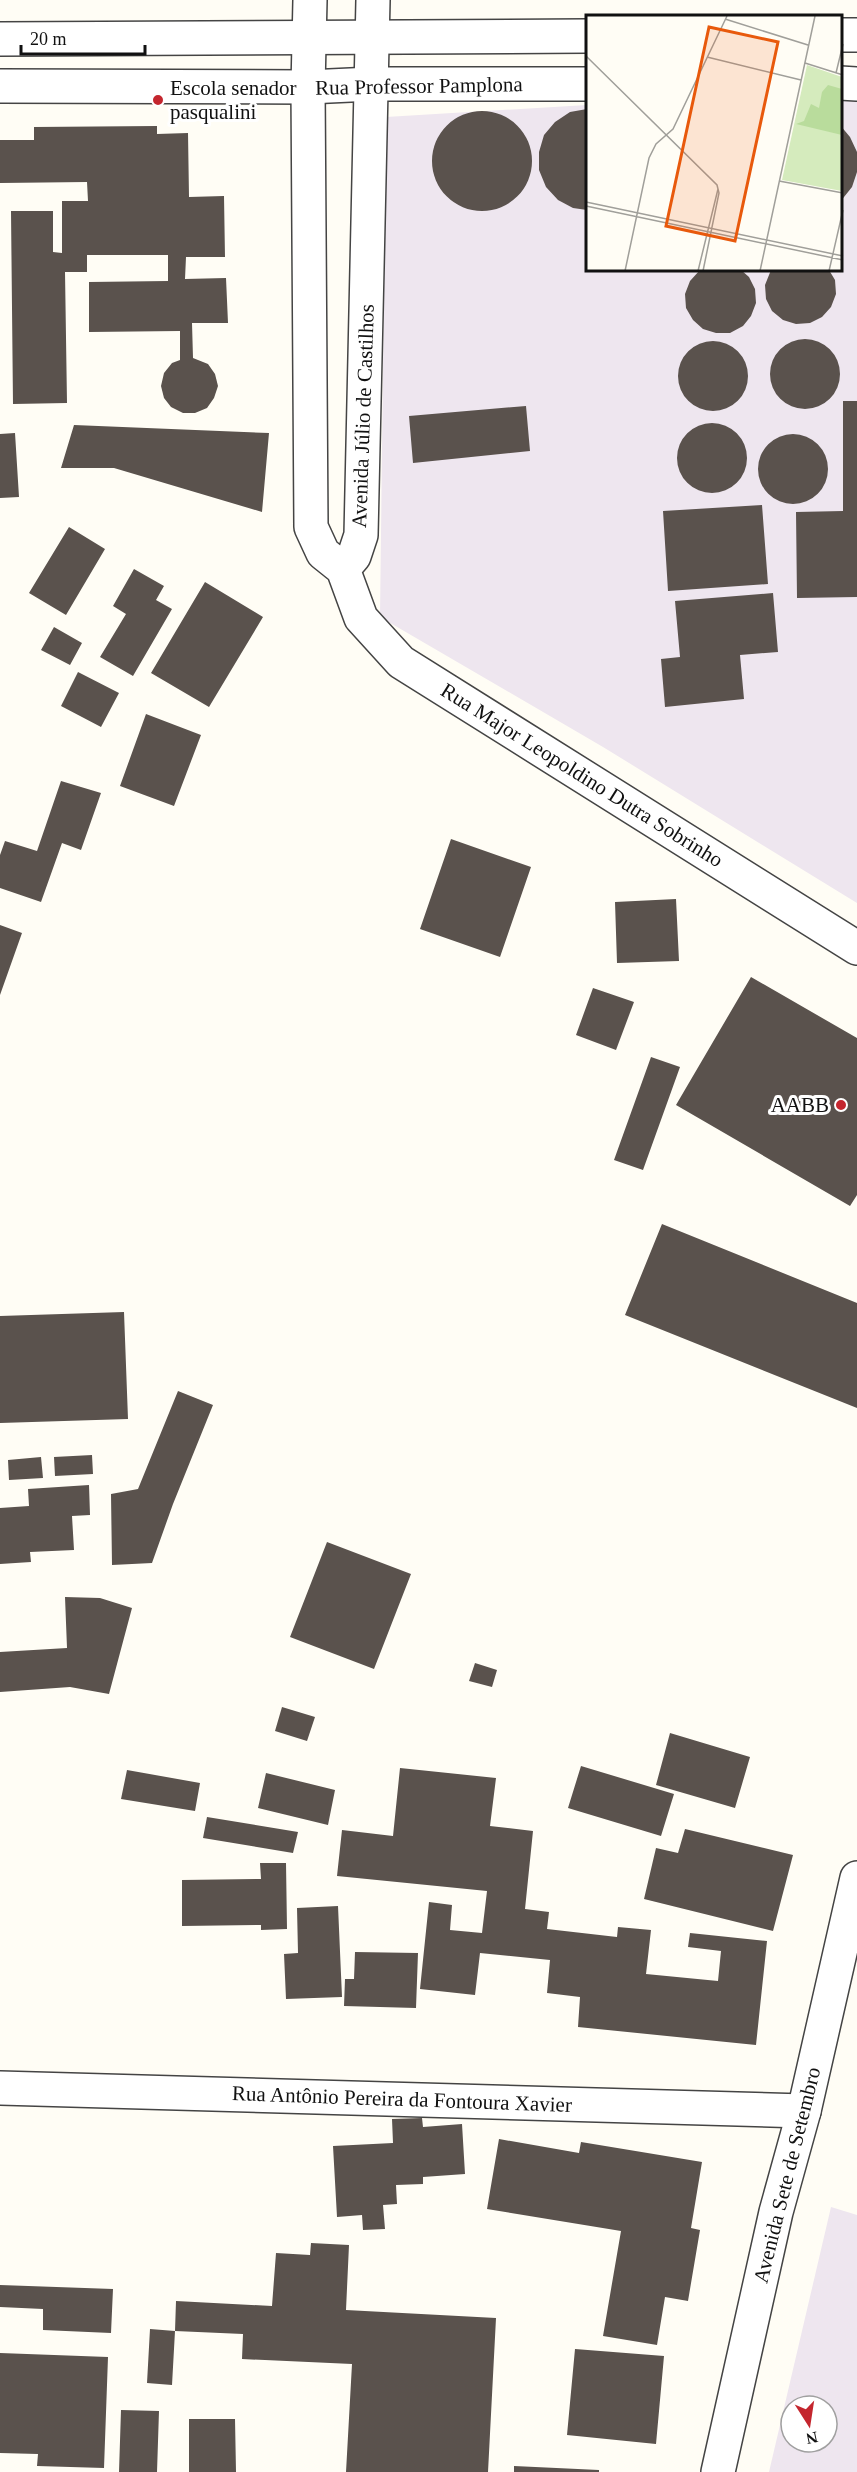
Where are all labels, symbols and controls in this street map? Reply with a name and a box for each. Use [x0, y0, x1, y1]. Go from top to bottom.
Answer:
inset map [586, 15, 842, 272]
scale bar [21, 18, 146, 56]
text: 20 m [30, 29, 67, 49]
street label: Rua Professor Pamplona [315, 72, 524, 100]
place label: Escola senador pasqualini [170, 76, 297, 124]
marker: Escola senador pasqualini [151, 93, 165, 107]
street label: Avenida Júlio de Castilhos [347, 304, 379, 528]
street label: Rua Major Leopoldino Dutra Sobrinho [437, 678, 727, 872]
place label: AABB [771, 1093, 829, 1117]
marker: AABB [834, 1098, 848, 1112]
street label: Avenida Sete de Setembro [749, 2064, 825, 2286]
street label: Rua Antônio Pereira da Fontoura Xavier [232, 2081, 572, 2117]
north arrow [779, 2394, 839, 2454]
text: N [804, 2429, 819, 2448]

